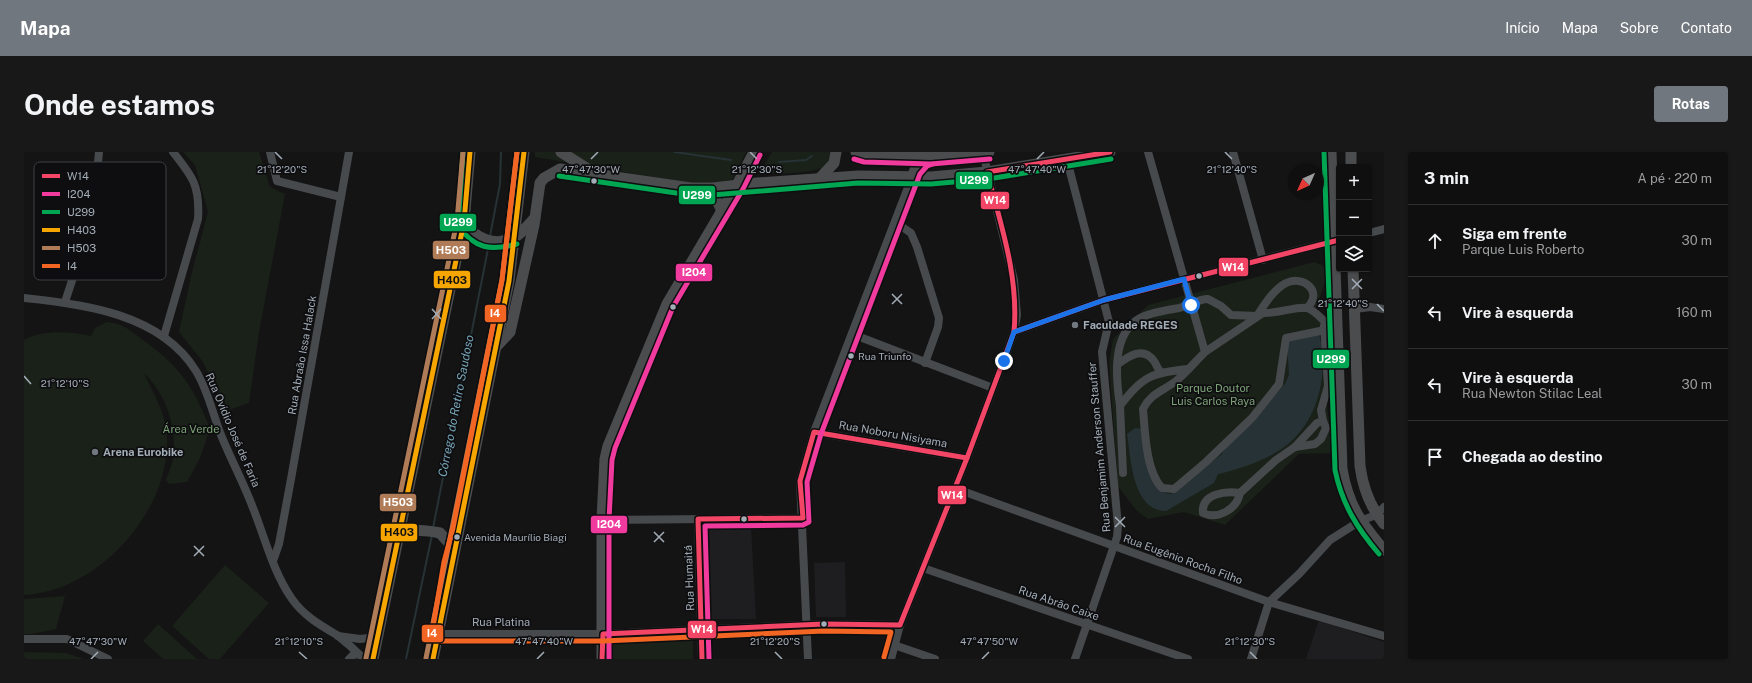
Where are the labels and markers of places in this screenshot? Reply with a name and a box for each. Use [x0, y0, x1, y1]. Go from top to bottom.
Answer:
unlabelled marker [589, 176, 599, 186]
unlabelled marker [1194, 271, 1204, 281]
unlabelled marker [668, 302, 678, 312]
place label: Faculdade REGES [1083, 319, 1178, 331]
marker: Faculdade REGES [1070, 320, 1080, 330]
place label: Rua Triunfo [858, 350, 912, 362]
marker: Rua Triunfo [846, 351, 856, 361]
place label: Arena Eurobike [103, 446, 183, 458]
marker: Arena Eurobike [90, 447, 100, 457]
unlabelled marker [739, 514, 749, 524]
place label: Avenida Maurílio Biagi [464, 531, 567, 543]
marker: Avenida Maurílio Biagi [452, 532, 462, 542]
unlabelled marker [819, 619, 829, 629]

